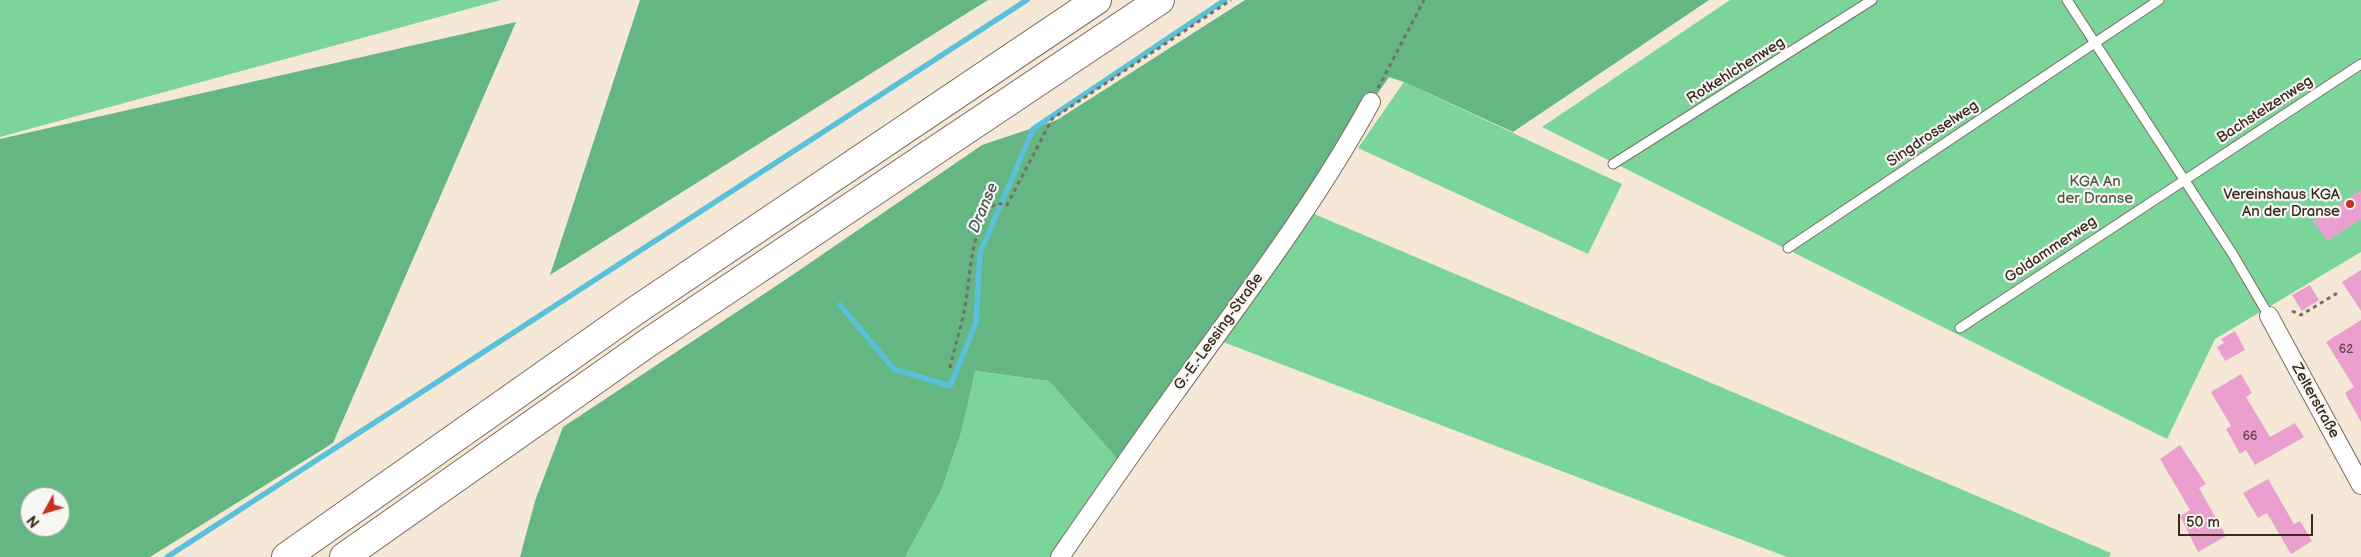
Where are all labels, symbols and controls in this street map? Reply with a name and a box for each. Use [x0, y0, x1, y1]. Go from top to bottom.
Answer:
street label: Rotkehlchenweg [1684, 34, 1788, 108]
street label: Bachstelzenweg [2214, 72, 2316, 148]
street label: Singdrosselweg [1884, 97, 1982, 171]
park label: KGA An der Dranse [2057, 173, 2133, 208]
water label: Dranse [965, 180, 1003, 236]
place label: Vereinshaus KGA An der Dranse [2223, 186, 2340, 221]
marker: Vereinshaus KGA An der Dranse [2344, 198, 2356, 210]
street label: Goldammerweg [2002, 213, 2100, 287]
street label: G.-E.-Lessing-Straße [1170, 270, 1268, 394]
house number: 62 [2339, 343, 2353, 357]
street label: Zelterstraße [2287, 360, 2343, 442]
house number: 66 [2243, 430, 2257, 444]
north arrow [20, 487, 70, 537]
scale bar [2181, 504, 2316, 536]
text: N [24, 512, 44, 531]
text: 50 m [2186, 513, 2220, 532]

